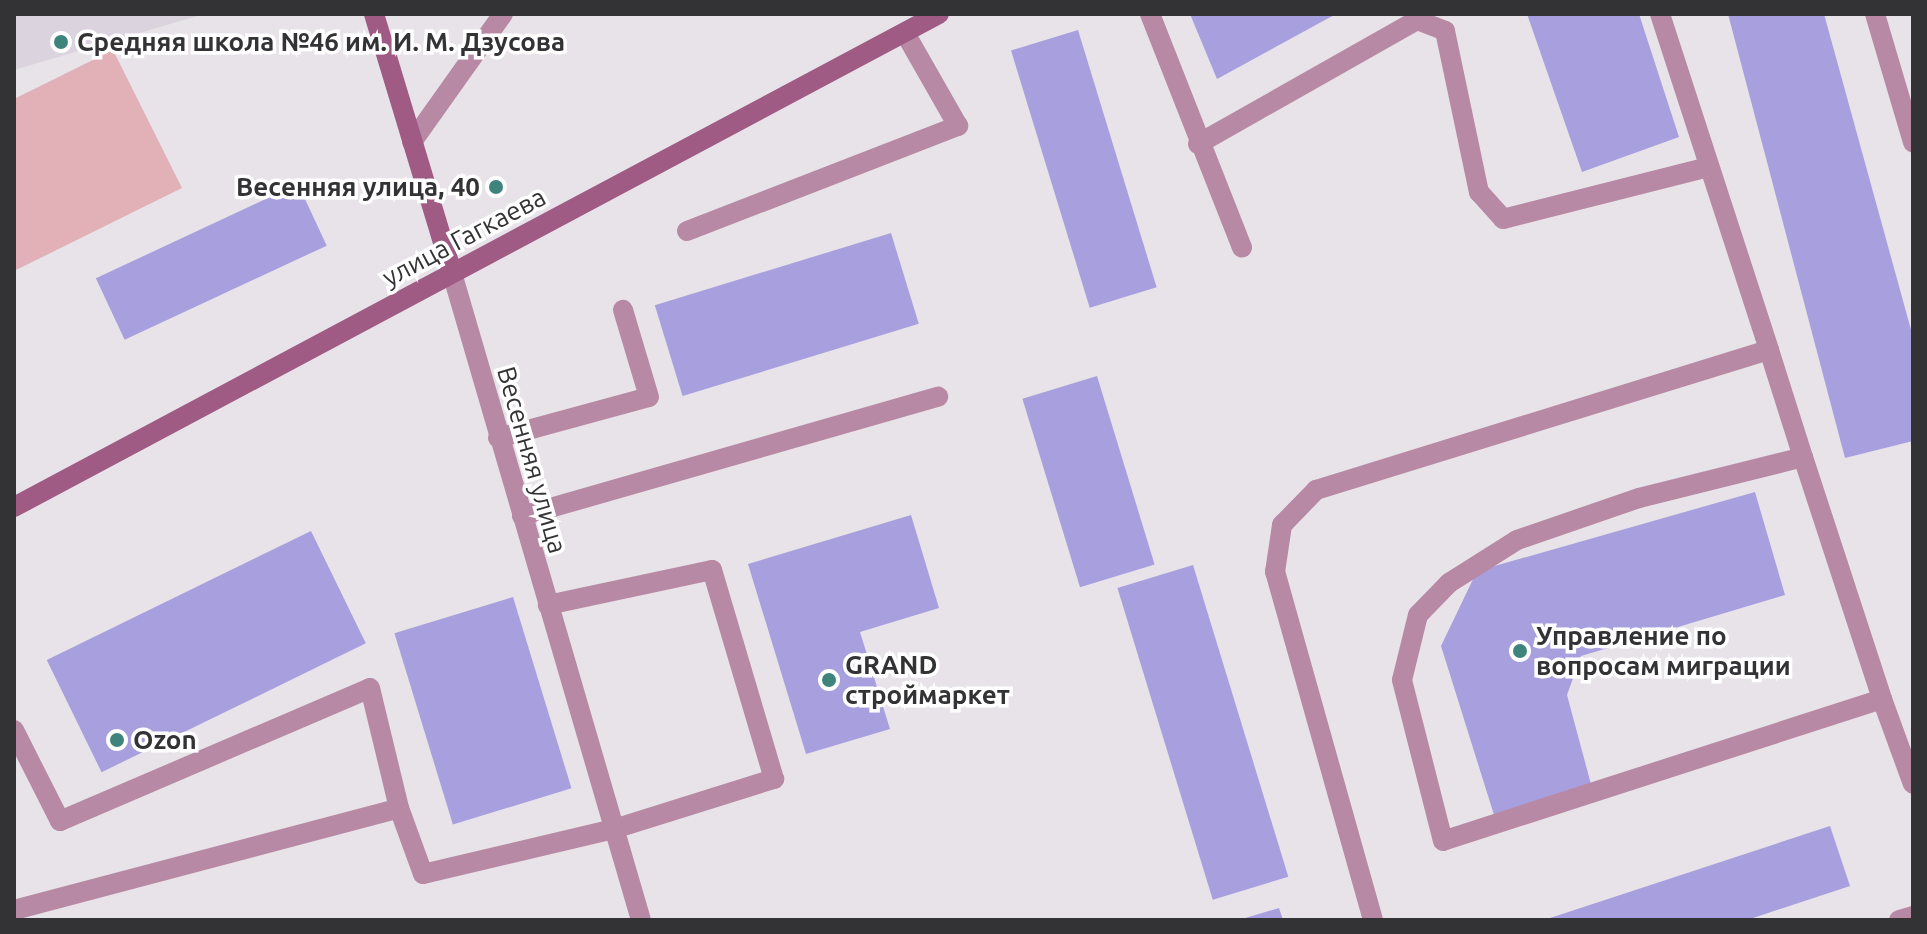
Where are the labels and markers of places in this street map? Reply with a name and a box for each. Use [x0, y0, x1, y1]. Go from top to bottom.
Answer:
place label: Средняя школа №46 им. И. М. Дзусова [77, 26, 565, 58]
marker: Средняя школа №46 им. И. М. Дзусова [52, 33, 70, 51]
place label: Весенняя улица, 40 [236, 171, 480, 203]
marker: Весенняя улица, 40 [487, 178, 505, 196]
place label: Управление по вопросам миграции [1536, 620, 1791, 682]
marker: Управление по вопросам миграции [1511, 642, 1529, 660]
place label: GRAND строймаркет [845, 649, 1010, 710]
marker: GRAND строймаркет [820, 671, 838, 689]
place label: Ozon [133, 724, 197, 756]
marker: Ozon [108, 731, 126, 749]

